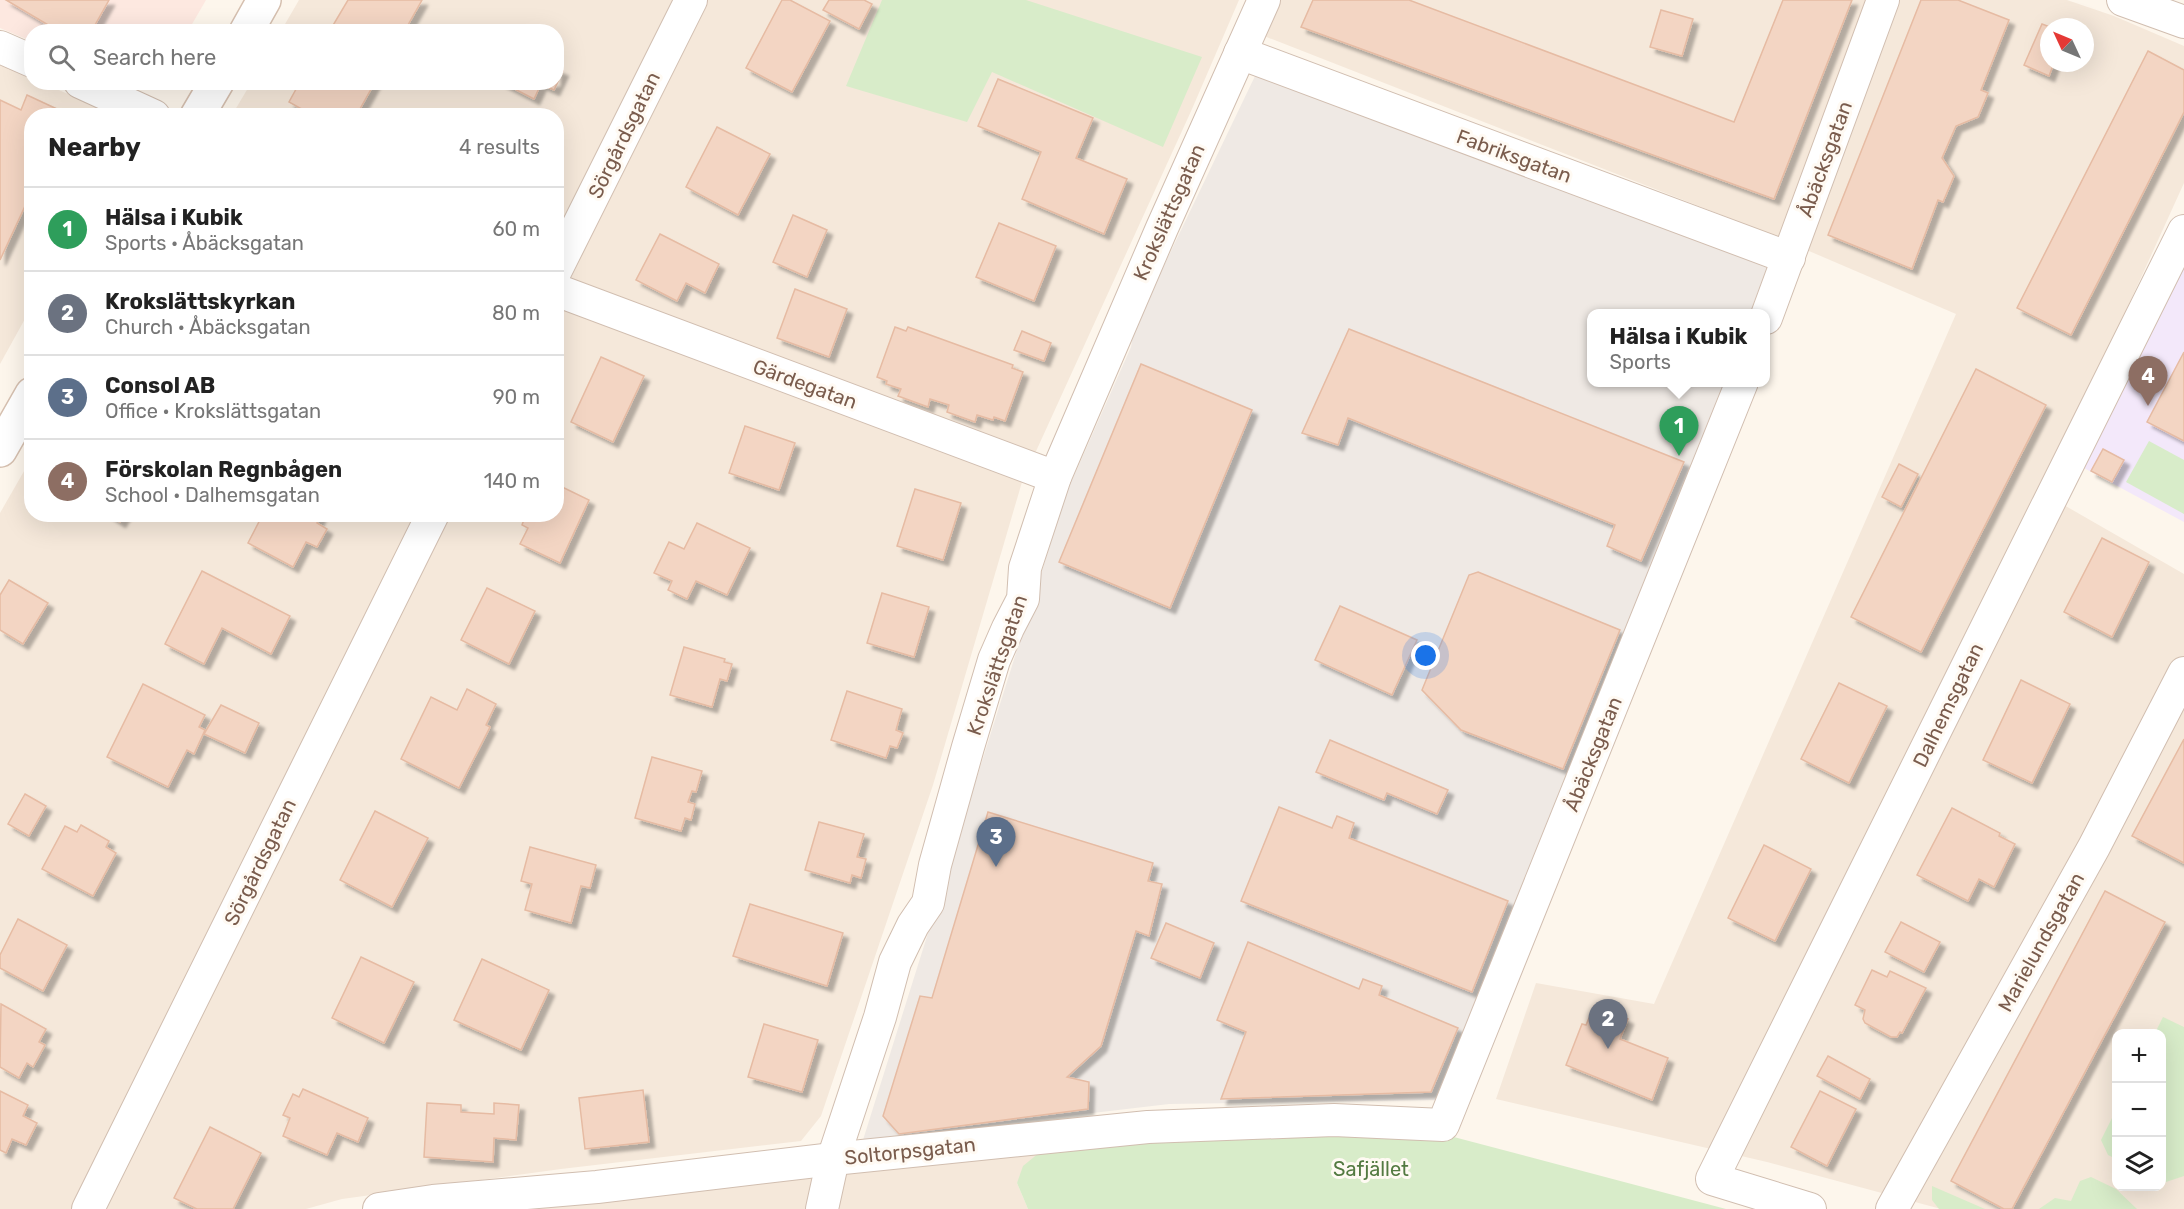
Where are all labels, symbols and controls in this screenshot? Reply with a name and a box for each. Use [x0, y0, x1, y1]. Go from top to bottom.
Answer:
north arrow [2040, 18, 2094, 72]
search box [24, 24, 564, 90]
icon: search [45, 41, 78, 74]
text: Search here [93, 44, 216, 71]
street label: Sörgårdsgatan [583, 68, 665, 202]
street label: Åbäcksgatan [1793, 98, 1857, 220]
street label: Fabriksgatan [1453, 124, 1575, 188]
text: Nearby [48, 132, 141, 163]
text: 4 results [459, 135, 540, 159]
street label: Krokslättsgatan [1128, 140, 1210, 284]
text: Hälsa i Kubik [105, 204, 243, 231]
text: 1 [63, 217, 72, 241]
text: 60 m [493, 217, 540, 241]
text: Sports · Åbäcksgatan [105, 231, 304, 255]
text: Krokslättskyrkan [105, 288, 295, 315]
text: 2 [61, 301, 74, 325]
text: 80 m [492, 301, 540, 325]
popup [1587, 309, 1770, 387]
text: Church · Åbäcksgatan [105, 315, 311, 339]
text: Hälsa i Kubik [1610, 323, 1747, 350]
text: Sports [1610, 350, 1671, 374]
street label: Gärdegatan [750, 354, 860, 414]
pin: 4 [2128, 356, 2168, 406]
text: Consol AB [105, 372, 215, 399]
text: 3 [61, 385, 74, 409]
text: 90 m [493, 385, 540, 409]
text: Office · Krokslättsgatan [105, 399, 321, 423]
pin: 1 [1660, 406, 1698, 456]
text: Förskolan Regnbågen [105, 456, 342, 483]
text: 4 [61, 469, 74, 493]
text: 140 m [484, 469, 540, 493]
text: School · Dalhemsgatan [105, 483, 320, 507]
street label: Krokslättsgatan [962, 592, 1032, 738]
street label: Dalhemsgatan [1908, 639, 1988, 771]
your location [1411, 641, 1440, 670]
street label: Åbäcksgatan [1559, 693, 1627, 815]
street label: Sörgårdsgatan [219, 795, 301, 929]
pin: 3 [976, 818, 1016, 867]
street label: Marielundsgatan [1993, 868, 2089, 1016]
pin: 2 [1588, 1000, 1628, 1049]
map controls [2112, 1029, 2166, 1191]
button: + [2112, 1029, 2166, 1083]
button: − [2112, 1083, 2166, 1137]
street label: Soltorpsgatan [843, 1132, 977, 1170]
button: layers [2112, 1137, 2166, 1191]
park label: Safjället [1333, 1157, 1409, 1181]

